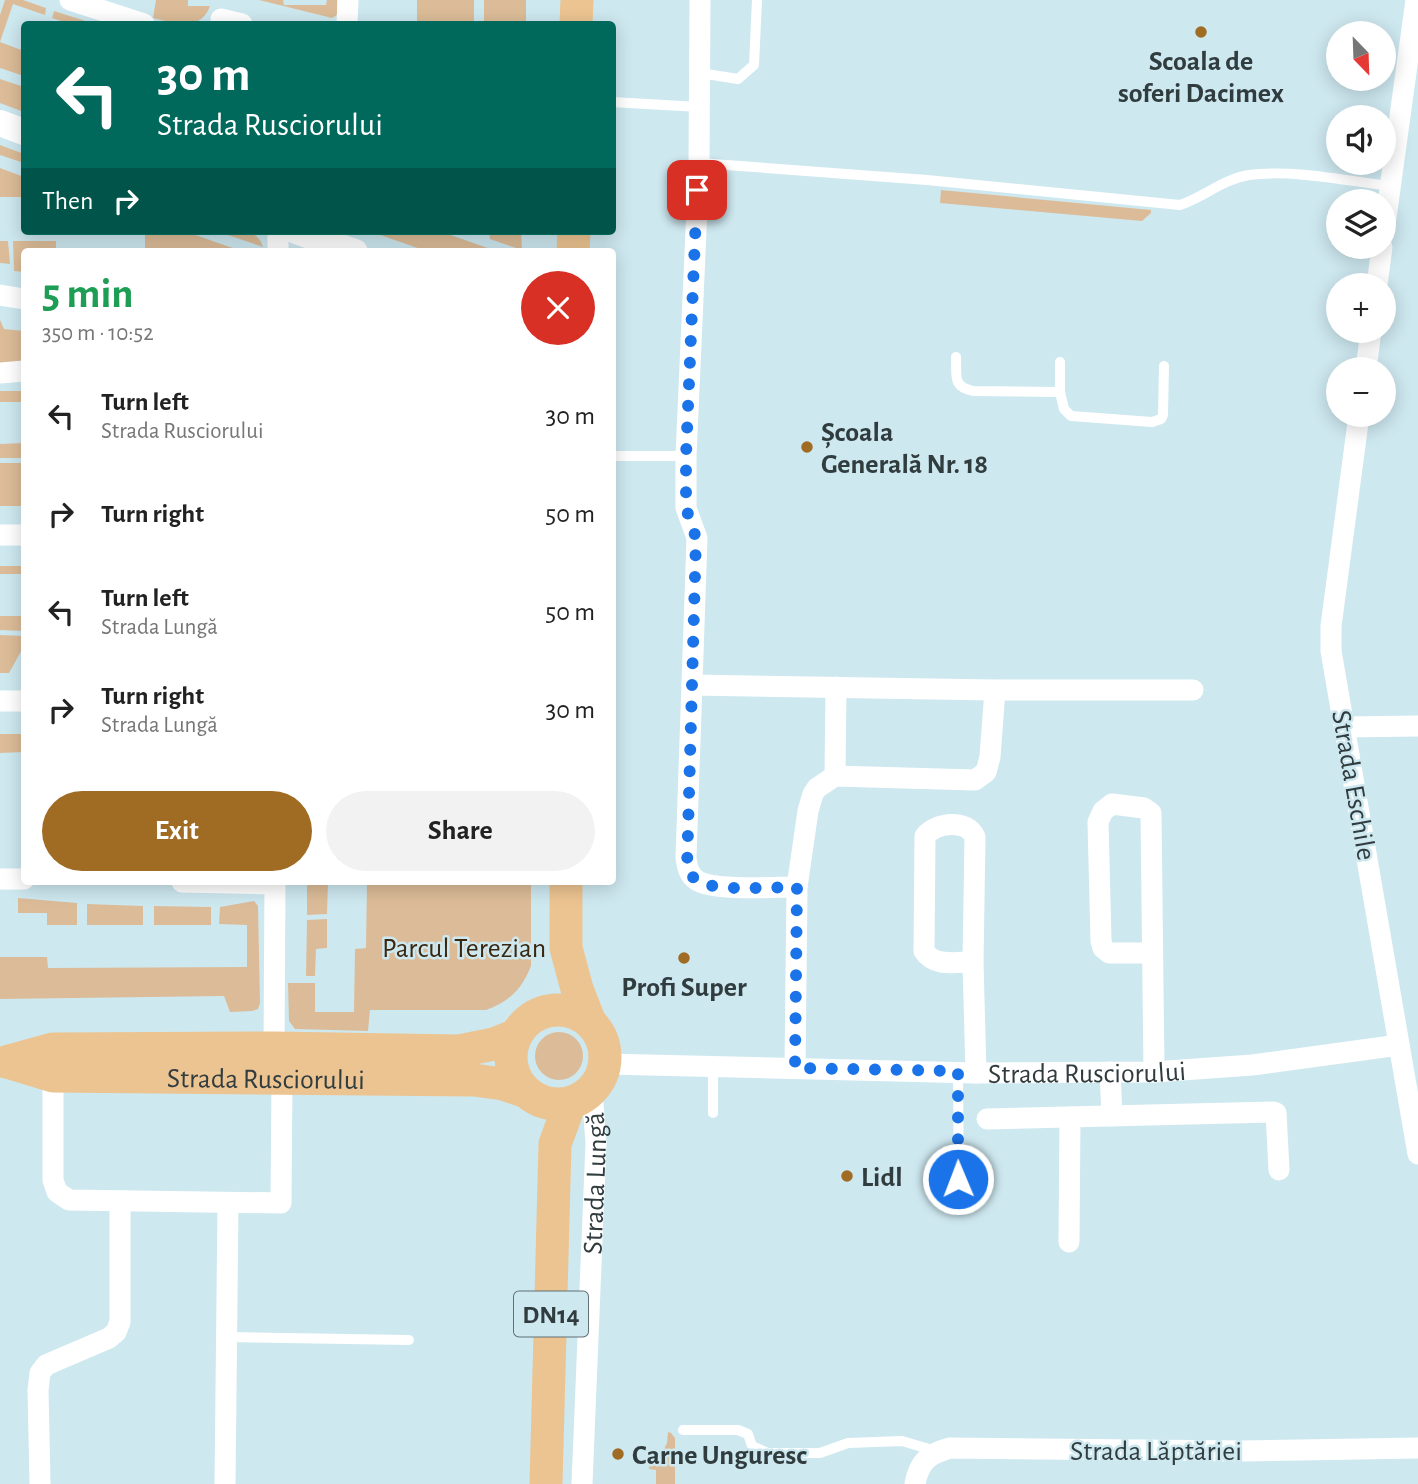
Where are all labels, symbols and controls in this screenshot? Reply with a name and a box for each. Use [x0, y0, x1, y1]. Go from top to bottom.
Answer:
north arrow [1326, 21, 1396, 91]
map controls [1326, 21, 1396, 427]
marker: Scoala de soferi Dacimex [1193, 24, 1209, 40]
place label: Scoala de soferi Dacimex [1118, 48, 1284, 108]
icon: left [42, 49, 133, 140]
text: 30 m [157, 51, 251, 100]
button: sound [1326, 105, 1396, 175]
text: Strada Rusciorului [157, 109, 383, 141]
pin [667, 160, 727, 220]
icon: arrive [678, 171, 716, 209]
icon: right [107, 182, 145, 220]
text: Then [42, 188, 93, 214]
button: layers [1326, 189, 1396, 259]
button: close [521, 271, 595, 345]
text: 5 min [42, 273, 134, 315]
button: + [1326, 273, 1396, 343]
text: 350 m · 10:52 [42, 322, 154, 345]
button: − [1326, 357, 1396, 427]
text: Turn left [101, 389, 189, 415]
icon: left [42, 397, 80, 435]
text: 30 m [545, 403, 595, 429]
place label: Școala Generală Nr. 18 [821, 419, 988, 479]
text: Strada Rusciorului [101, 420, 264, 443]
marker: Școala Generală Nr. 18 [799, 439, 815, 455]
icon: right [42, 495, 80, 533]
text: Turn right [101, 501, 204, 527]
text: 50 m [545, 501, 595, 527]
text: Turn left [101, 585, 189, 611]
icon: left [42, 593, 80, 631]
text: 50 m [545, 599, 595, 625]
text: Strada Lungă [101, 616, 218, 639]
text: Turn right [101, 683, 204, 709]
icon: right [42, 691, 80, 729]
text: 30 m [545, 697, 595, 723]
street label: Strada Eschile [1326, 708, 1380, 862]
text: Strada Lungă [101, 714, 218, 737]
button: Exit [42, 791, 312, 871]
button: Share [326, 791, 595, 871]
park label: Parcul Terezian [382, 935, 546, 963]
marker: Profi Super [676, 950, 692, 966]
place label: Profi Super [621, 974, 747, 1002]
street label: Strada Rusciorului [988, 1058, 1187, 1089]
street label: Strada Rusciorului [167, 1065, 365, 1095]
street label: Strada Lungă [579, 1111, 612, 1255]
position arrow [921, 1142, 995, 1216]
place label: Lidl [861, 1164, 903, 1192]
marker: Lidl [839, 1168, 855, 1184]
road number: DN14 [514, 1292, 588, 1336]
street label: Strada Lăptăriei [1070, 1438, 1242, 1466]
place label: Carne Unguresc [632, 1442, 807, 1470]
marker: Carne Unguresc [610, 1446, 626, 1462]

